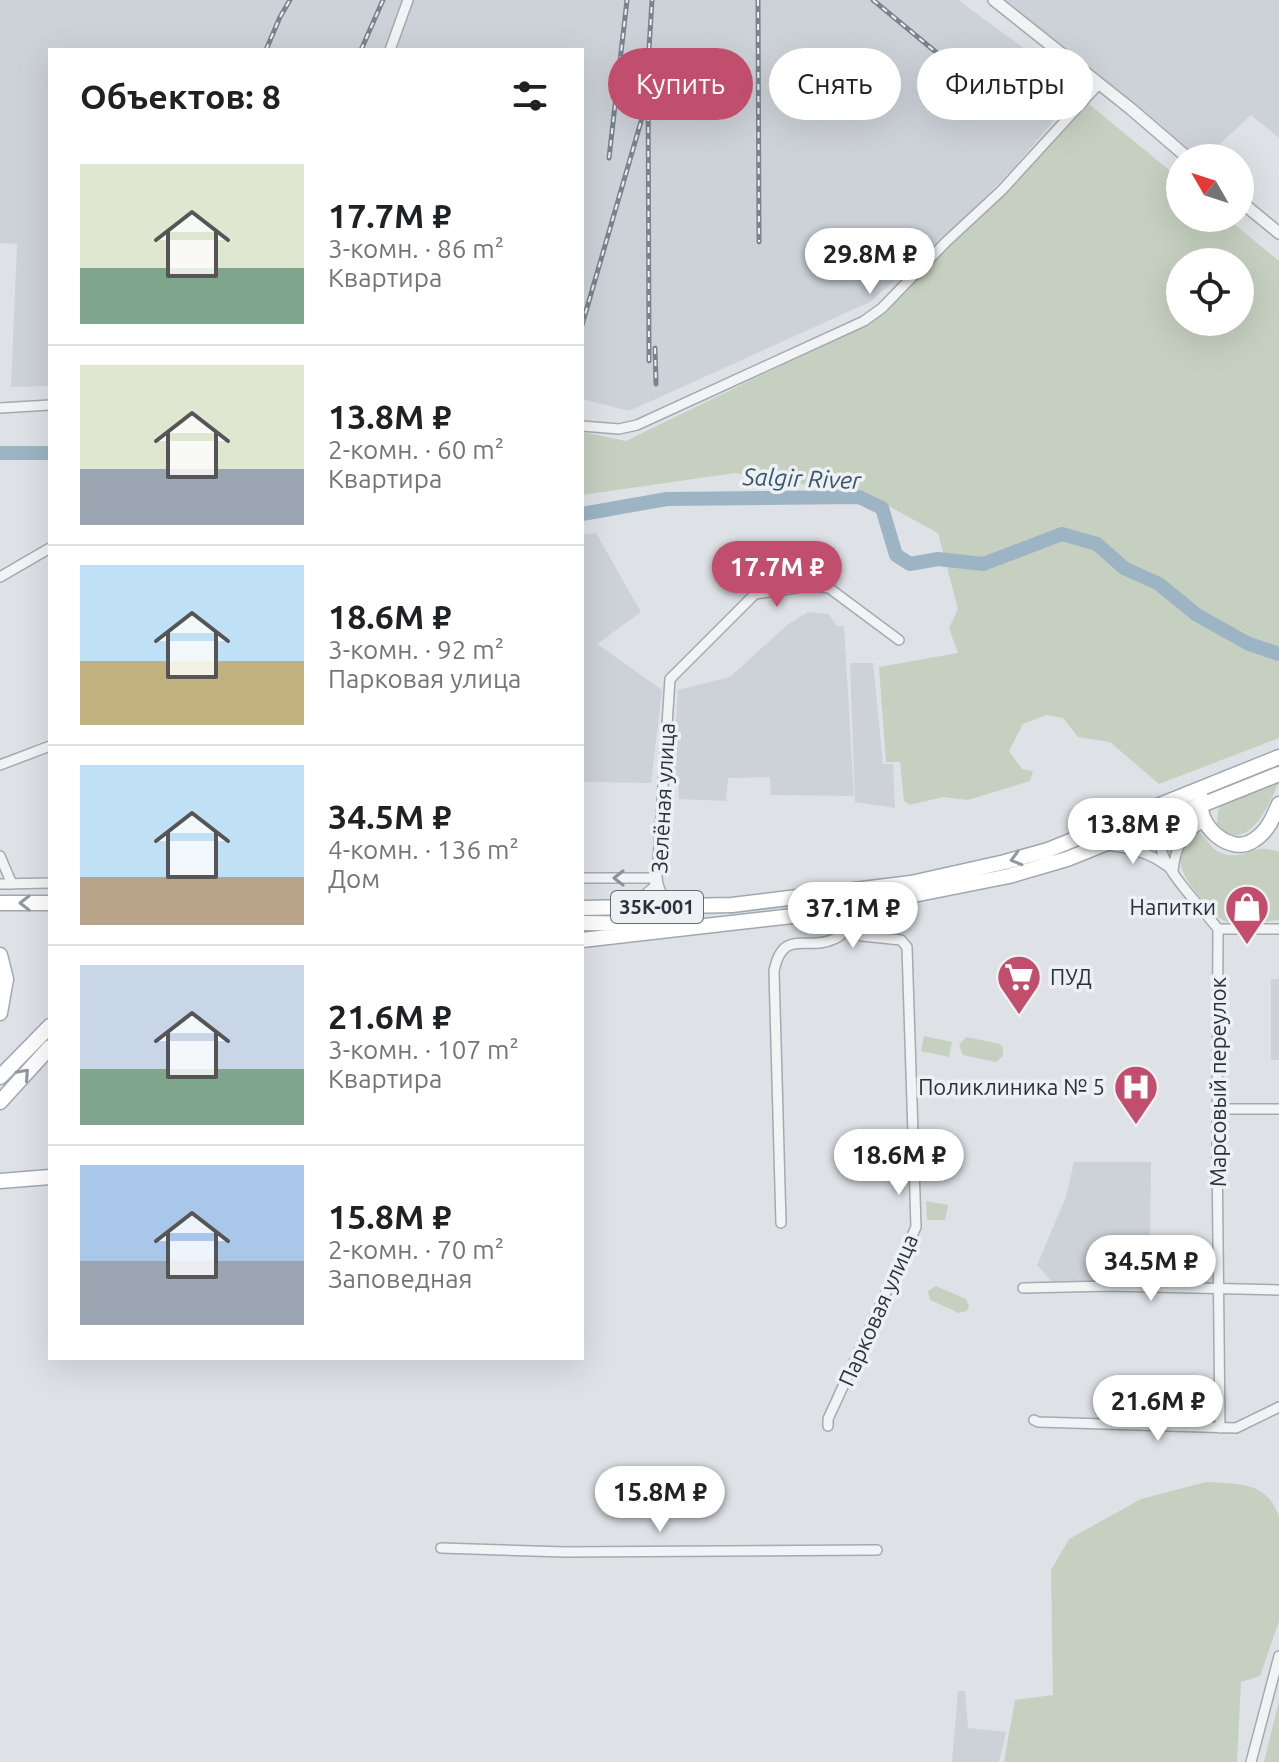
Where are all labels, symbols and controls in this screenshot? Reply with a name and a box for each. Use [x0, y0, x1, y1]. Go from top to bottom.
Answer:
chip: Купить [608, 48, 753, 120]
chip: Снять [769, 48, 901, 120]
chip: Фильтры [917, 48, 1093, 120]
icon: filters [508, 74, 552, 118]
text: Объектов: 8 [80, 77, 281, 115]
north arrow [1166, 144, 1254, 232]
map controls [1166, 144, 1254, 336]
icon: home [144, 196, 240, 292]
text: 17.7M ₽ [328, 196, 451, 234]
pin: 29.8M ₽ [796, 228, 944, 296]
text: 3-комн. · 86 m² [328, 234, 504, 263]
text: 29.8M ₽ [823, 239, 917, 268]
button: locate [1166, 248, 1254, 336]
text: Квартира [328, 263, 442, 292]
icon: home [144, 397, 240, 493]
text: 13.8M ₽ [328, 397, 451, 435]
text: 2-комн. · 60 m² [328, 435, 504, 464]
water label: Salgir River [741, 463, 863, 494]
text: Квартира [328, 464, 442, 493]
pin: 17.7M ₽ [703, 541, 851, 609]
text: 17.7M ₽ [730, 552, 824, 581]
icon: home [144, 597, 240, 693]
text: 18.6M ₽ [328, 597, 451, 635]
text: 3-комн. · 92 m² [328, 635, 504, 664]
text: Парковая улица [328, 664, 521, 693]
street label: Зелёная улица [646, 722, 679, 874]
icon: home [144, 797, 240, 893]
text: 34.5M ₽ [328, 797, 451, 835]
pin: 13.8M ₽ [1059, 798, 1207, 866]
text: 13.8M ₽ [1086, 809, 1180, 838]
text: 4-комн. · 136 m² [328, 835, 519, 864]
one-way arrow [1010, 850, 1024, 866]
text: Дом [328, 864, 380, 893]
one-way arrow [612, 869, 625, 887]
pin: 37.1M ₽ [779, 882, 927, 950]
shop icon: Напитки [1223, 883, 1271, 946]
road number: 35К-001 [611, 891, 703, 923]
text: 37.1M ₽ [806, 893, 900, 922]
one-way arrow [18, 894, 31, 912]
place label: Напитки [1130, 894, 1216, 919]
supermarket icon: ПУД [995, 953, 1043, 1016]
place label: ПУД [1050, 964, 1092, 989]
street label: Марсовый переулок [1205, 977, 1230, 1187]
icon: home [144, 997, 240, 1093]
text: 21.6M ₽ [328, 997, 451, 1035]
text: 3-комн. · 107 m² [328, 1035, 519, 1064]
hospital icon: Поликлиника № 5 [1112, 1063, 1160, 1126]
text: Квартира [328, 1064, 442, 1093]
one-way arrow [14, 1068, 29, 1083]
place label: Поликлиника № 5 [918, 1074, 1105, 1099]
pin: 18.6M ₽ [825, 1129, 973, 1197]
text: 18.6M ₽ [852, 1140, 946, 1169]
icon: home [144, 1197, 240, 1293]
text: 15.8M ₽ [328, 1197, 451, 1235]
street label: Парковая улица [833, 1230, 922, 1390]
text: 2-комн. · 70 m² [328, 1235, 504, 1264]
pin: 34.5M ₽ [1077, 1235, 1225, 1303]
text: 34.5M ₽ [1104, 1246, 1198, 1275]
text: Заповедная [328, 1264, 473, 1293]
pin: 21.6M ₽ [1084, 1375, 1232, 1443]
text: 21.6M ₽ [1111, 1386, 1205, 1415]
pin: 15.8M ₽ [586, 1466, 734, 1534]
text: 15.8M ₽ [613, 1477, 707, 1506]

